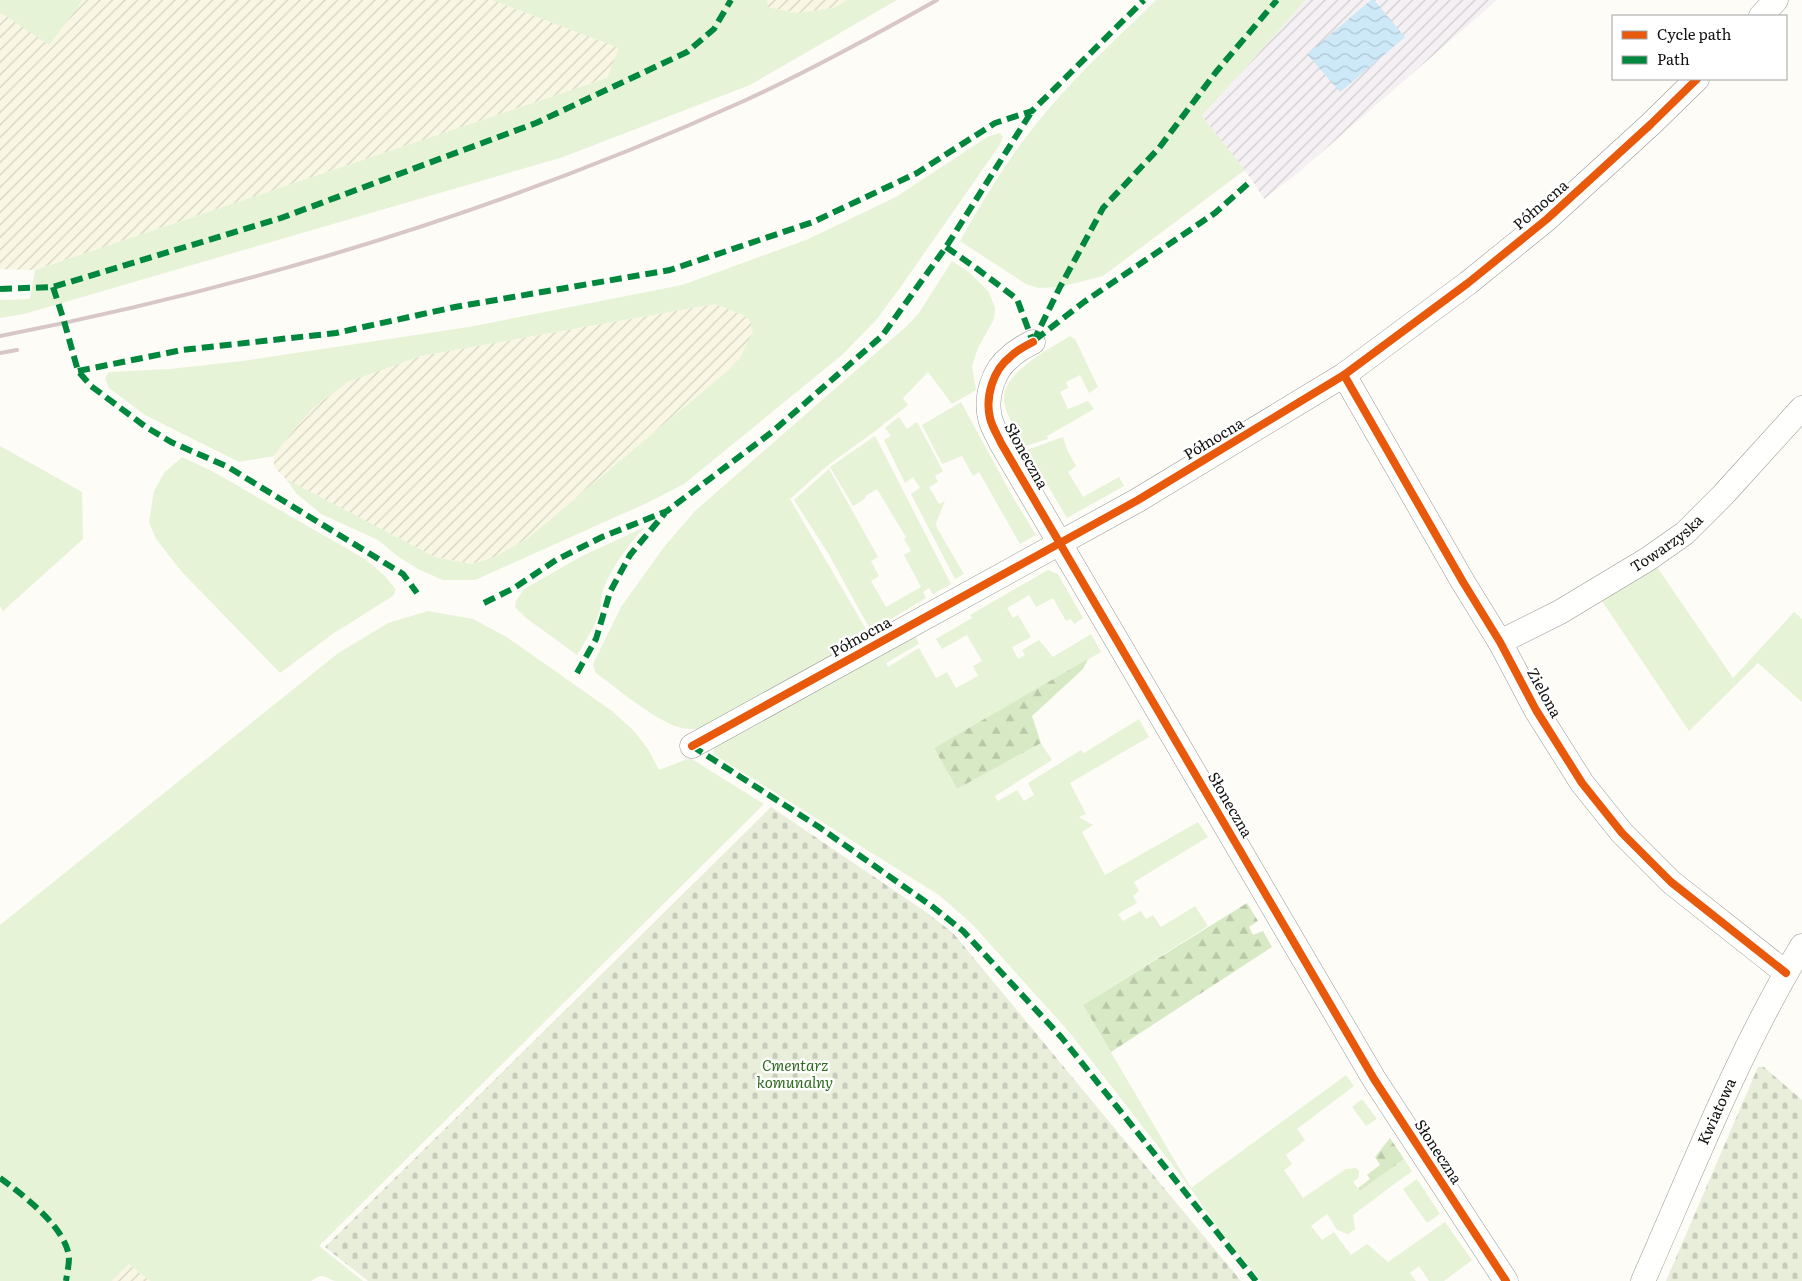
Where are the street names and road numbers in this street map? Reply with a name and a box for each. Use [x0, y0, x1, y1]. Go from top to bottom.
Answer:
street label: Północna [1507, 173, 1573, 234]
street label: Północna [1179, 410, 1249, 465]
street label: Słoneczna [1000, 418, 1055, 494]
street label: Towarzyska [1625, 508, 1708, 577]
street label: Północna [826, 609, 896, 662]
street label: Zielona [1522, 663, 1569, 722]
street label: Słoneczna [1203, 767, 1260, 842]
street label: Kwiatowa [1691, 1073, 1741, 1148]
street label: Słoneczna [1410, 1114, 1469, 1189]

